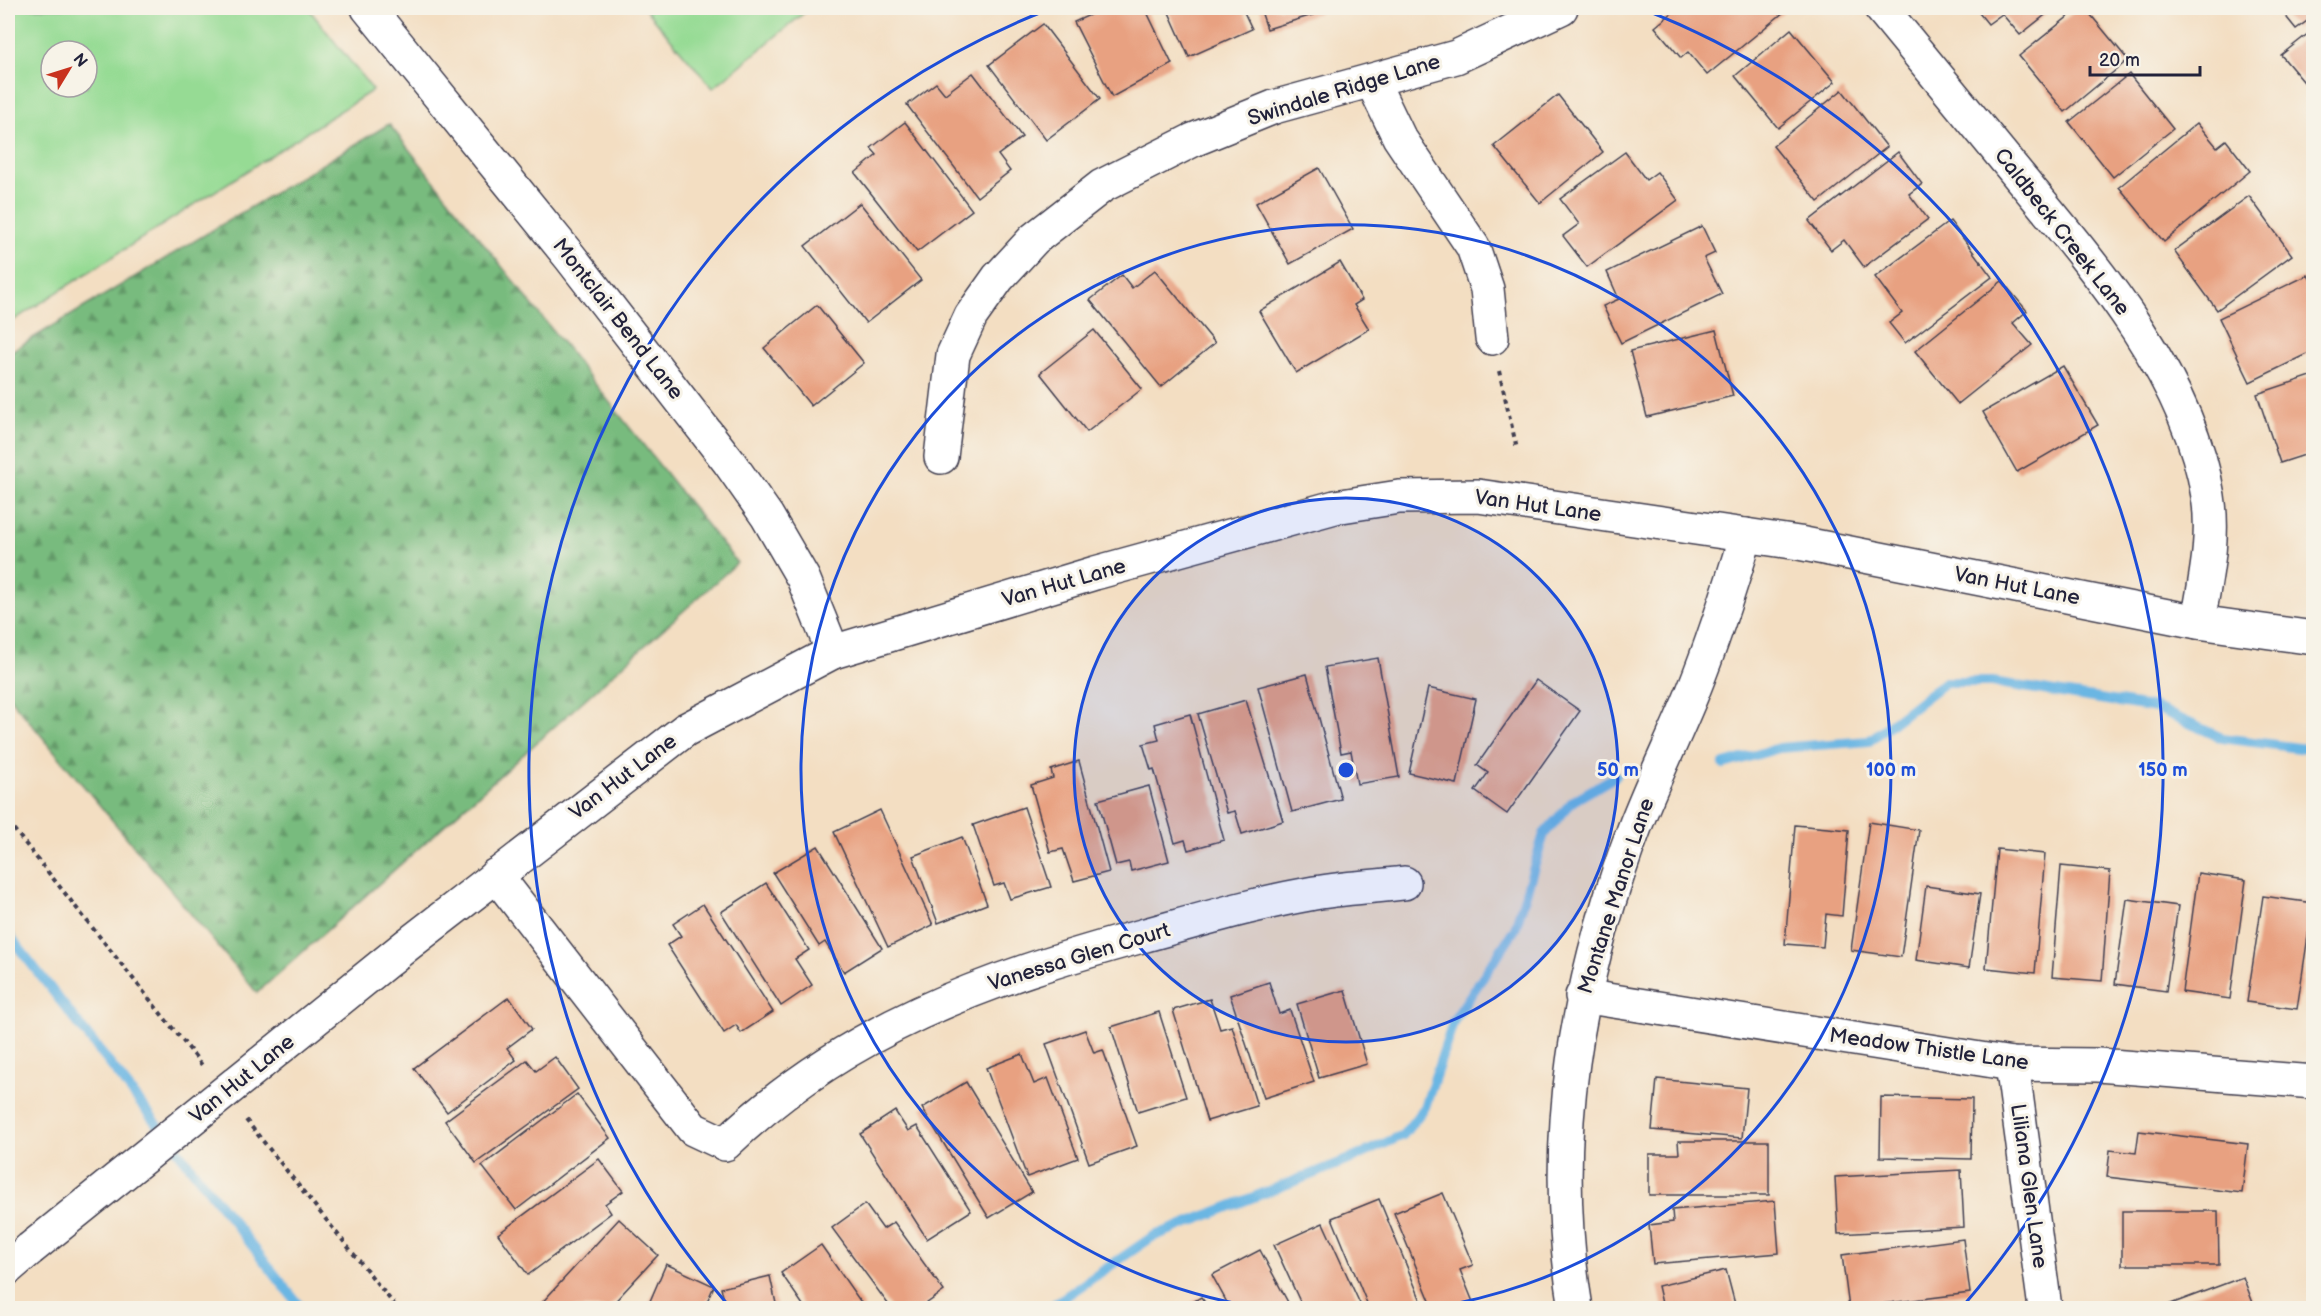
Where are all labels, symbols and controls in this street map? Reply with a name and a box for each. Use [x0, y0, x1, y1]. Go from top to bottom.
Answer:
north arrow [39, 39, 99, 99]
scale bar [2090, 39, 2200, 77]
street label: Swindale Ridge Lane [1245, 49, 1443, 131]
text: N [68, 50, 91, 71]
text: 20 m [2099, 50, 2140, 71]
street label: Caldbeck Creek Lane [1989, 143, 2135, 321]
street label: Montclair Bend Lane [547, 233, 689, 405]
street label: Van Hut Lane [1473, 485, 1603, 527]
street label: Van Hut Lane [999, 553, 1129, 613]
street label: Van Hut Lane [1952, 562, 2082, 610]
street label: Van Hut Lane [565, 729, 681, 825]
centre of rings [1336, 760, 1356, 780]
text: 50 m [1597, 760, 1639, 781]
text: 100 m [1866, 760, 1916, 781]
text: 150 m [2138, 760, 2188, 781]
street label: Montane Manor Lane [1573, 795, 1659, 997]
street label: Vanessa Glen Court [985, 917, 1173, 997]
street label: Meadow Thistle Lane [1828, 1023, 2030, 1075]
street label: Van Hut Lane [185, 1029, 299, 1129]
street label: Liliana Glen Lane [2005, 1102, 2053, 1270]

